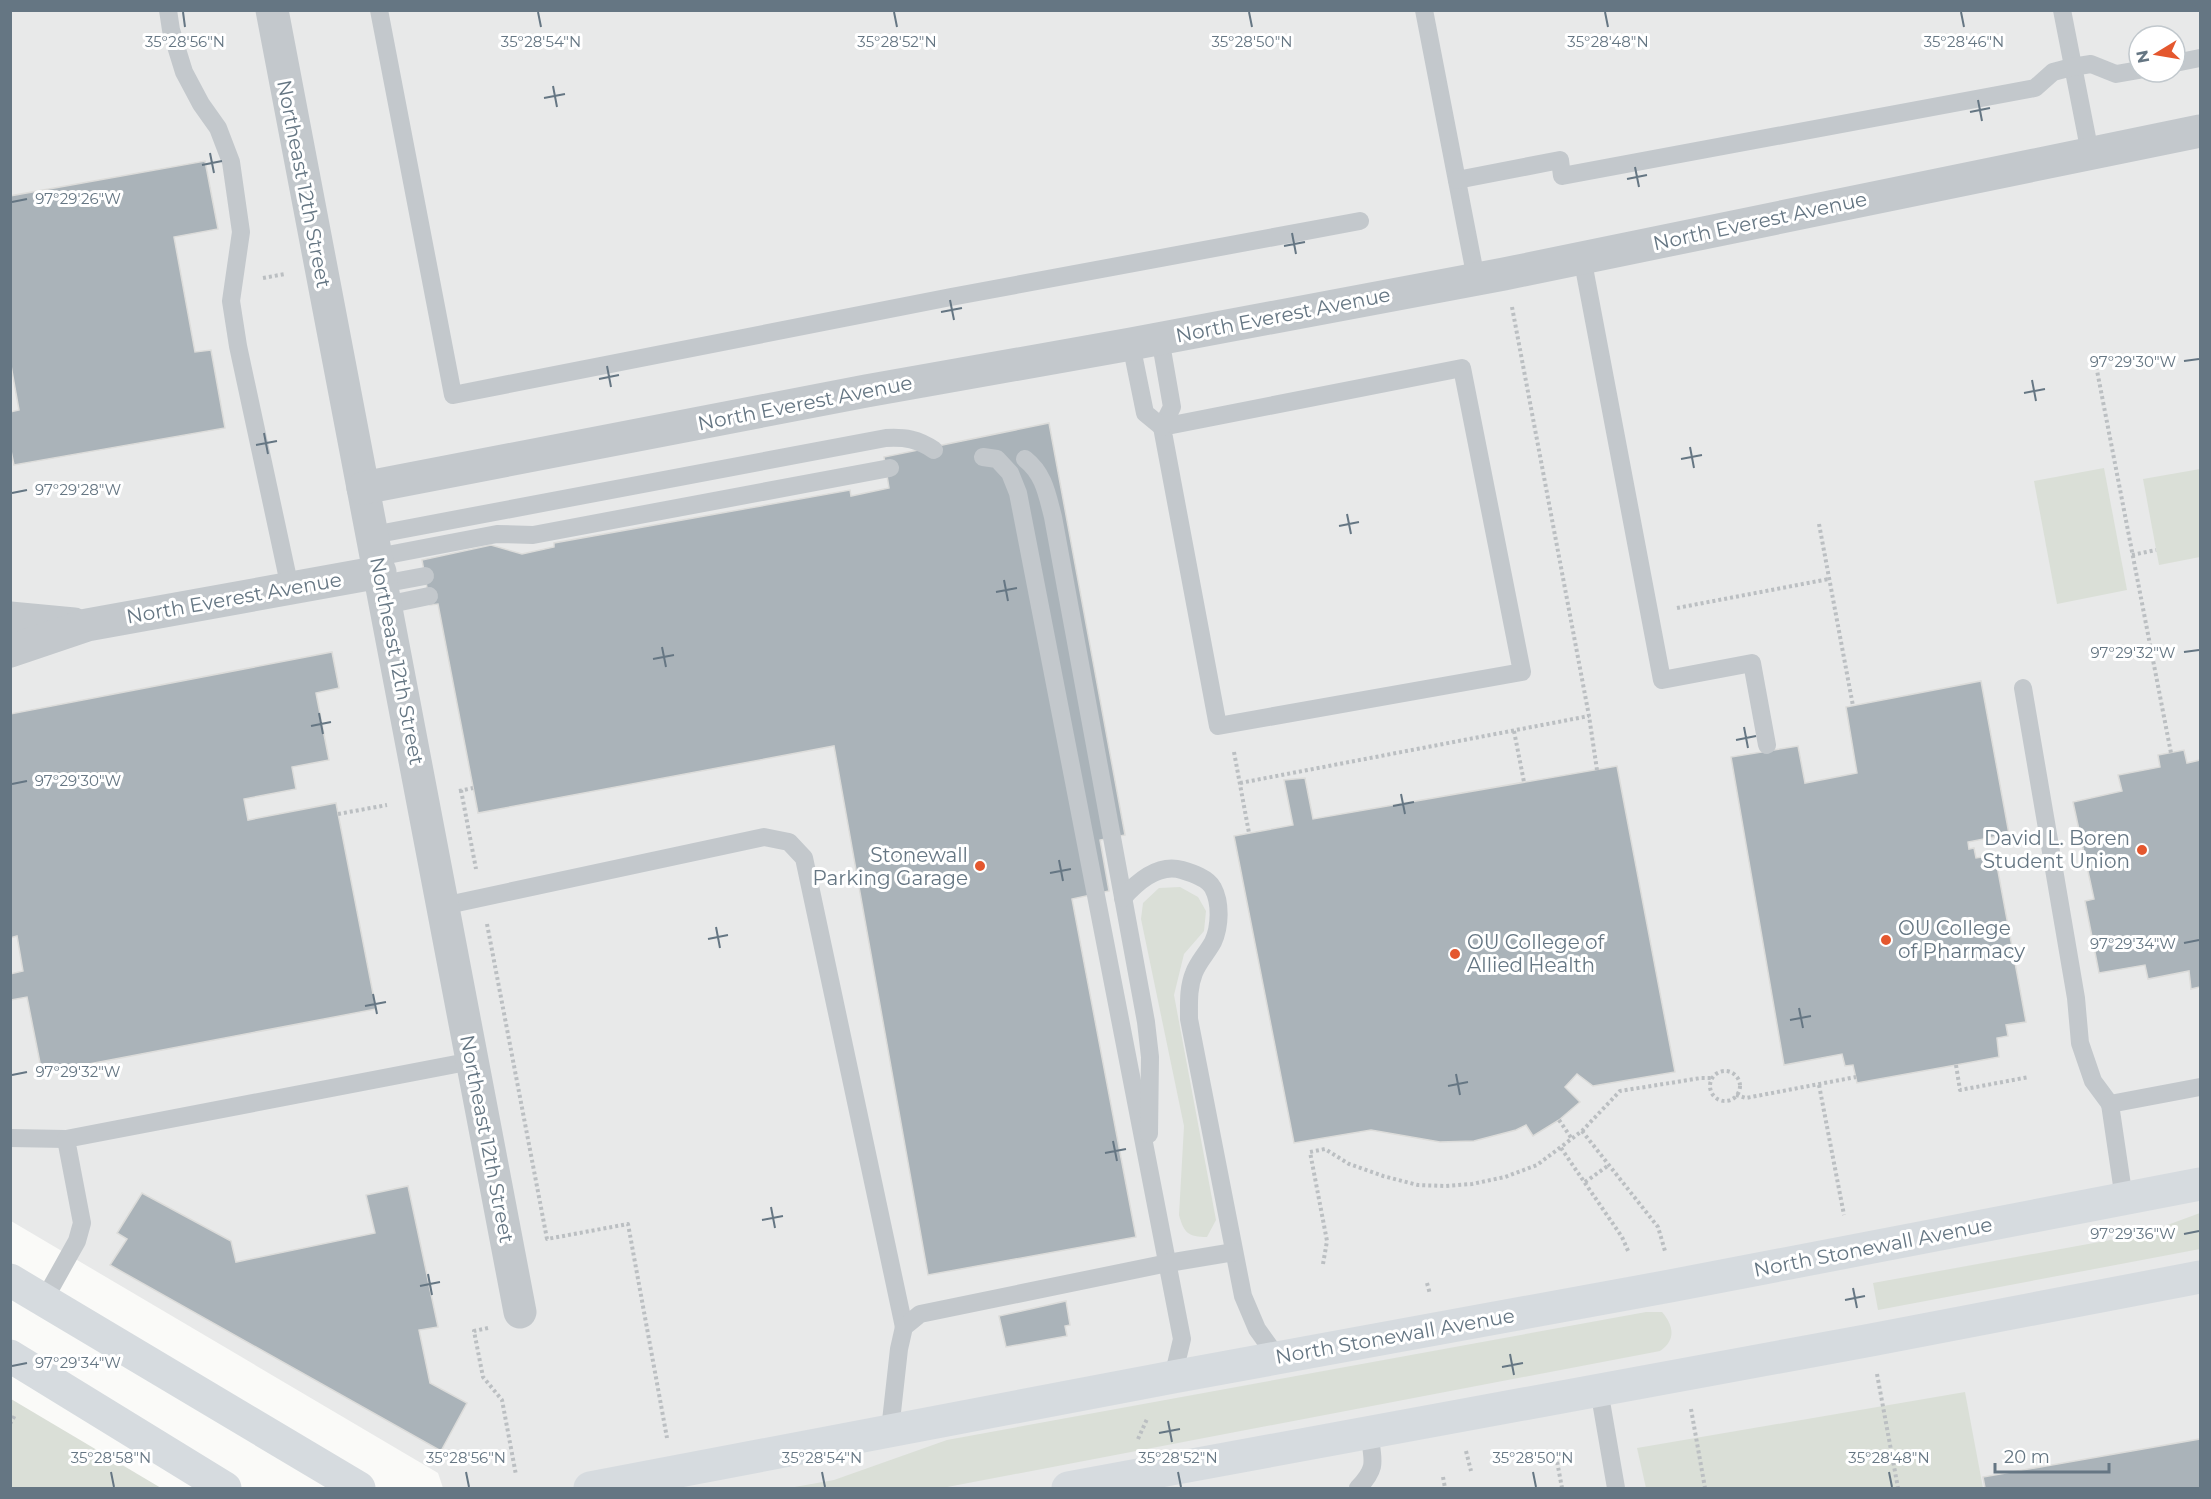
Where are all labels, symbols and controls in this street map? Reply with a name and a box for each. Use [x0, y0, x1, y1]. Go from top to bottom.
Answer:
north arrow [2127, 24, 2187, 84]
text: 35°28'56"N [145, 32, 225, 51]
text: 35°28'54"N [501, 32, 581, 51]
text: 35°28'52"N [857, 32, 937, 51]
text: 35°28'50"N [1212, 32, 1292, 51]
text: 35°28'48"N [1567, 32, 1649, 51]
text: 35°28'46"N [1924, 32, 2004, 51]
text: N [2132, 49, 2153, 65]
street label: Northeast 12th Street [272, 78, 336, 290]
street label: North Everest Avenue [1651, 187, 1869, 255]
text: 97°29'26"W [35, 189, 121, 208]
street label: North Everest Avenue [1174, 282, 1392, 348]
text: 97°29'30"W [2090, 352, 2177, 371]
street label: North Everest Avenue [696, 370, 914, 436]
text: 97°29'28"W [35, 480, 121, 499]
street label: Northeast 12th Street [365, 555, 429, 767]
street label: North Everest Avenue [124, 567, 344, 629]
text: 97°29'32"W [2091, 643, 2176, 662]
text: 97°29'30"W [35, 771, 122, 790]
place label: David L. Boren Student Union [1983, 826, 2130, 873]
place label: Stonewall Parking Garage [812, 843, 968, 890]
marker: David L. Boren Student Union [2135, 843, 2149, 857]
marker: Stonewall Parking Garage [973, 859, 987, 873]
place label: OU College of Pharmacy [1898, 916, 2025, 963]
place label: OU College of Allied Health [1467, 930, 1606, 977]
marker: OU College of Pharmacy [1879, 933, 1893, 947]
text: 97°29'34"W [2090, 934, 2176, 953]
marker: OU College of Allied Health [1448, 947, 1462, 961]
street label: Northeast 12th Street [455, 1033, 519, 1245]
text: 97°29'32"W [36, 1062, 121, 1081]
street label: North Stonewall Avenue [1752, 1212, 1994, 1282]
text: 97°29'36"W [2090, 1224, 2176, 1243]
street label: North Stonewall Avenue [1274, 1303, 1516, 1369]
text: 97°29'34"W [35, 1353, 121, 1372]
scale bar [1995, 1436, 2109, 1474]
text: 20 m [2004, 1446, 2050, 1468]
text: 35°28'58"N [71, 1448, 151, 1467]
text: 35°28'56"N [426, 1448, 506, 1467]
text: 35°28'54"N [782, 1448, 862, 1467]
text: 35°28'52"N [1138, 1448, 1218, 1467]
text: 35°28'50"N [1493, 1448, 1573, 1467]
text: 35°28'48"N [1848, 1448, 1930, 1467]

